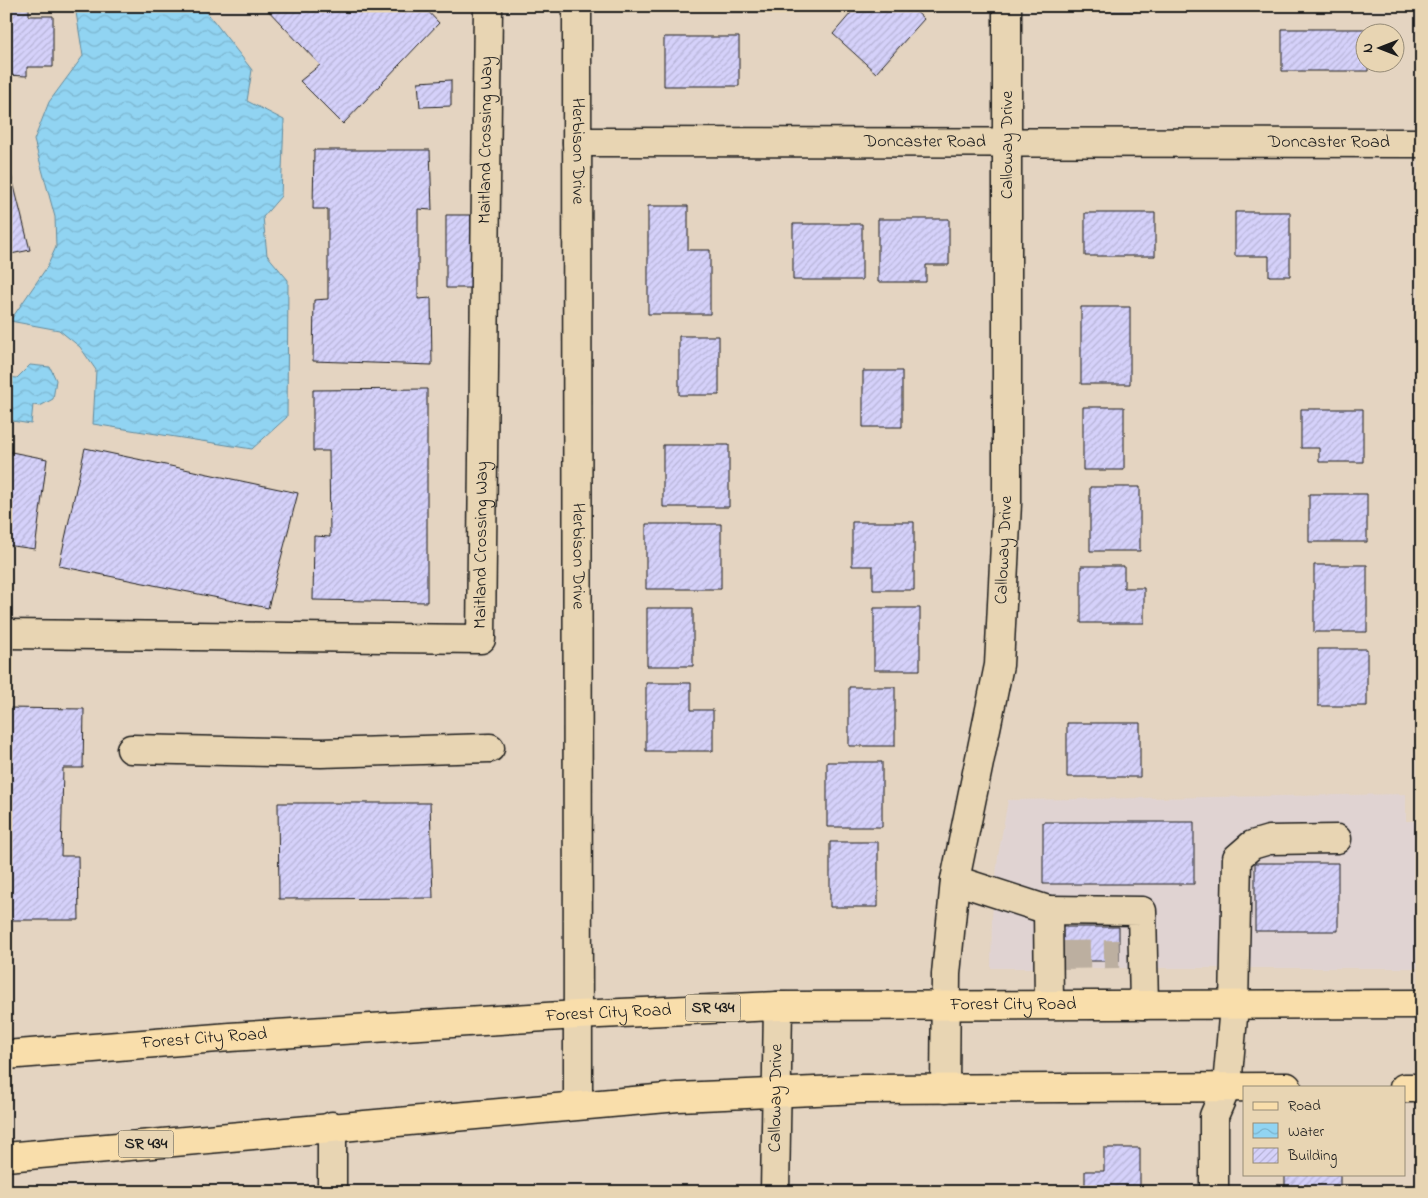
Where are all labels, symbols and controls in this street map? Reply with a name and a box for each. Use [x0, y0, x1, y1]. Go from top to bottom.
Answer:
north arrow [1356, 22, 1406, 72]
text: N [1358, 43, 1379, 53]
street label: Maitland Crossing Way [473, 56, 501, 224]
street label: Calloway Drive [995, 90, 1021, 199]
street label: Herbison Drive [564, 98, 590, 205]
street label: Doncaster Road [863, 129, 986, 155]
street label: Doncaster Road [1267, 130, 1390, 156]
street label: Maitland Crossing Way [468, 461, 497, 629]
street label: Calloway Drive [989, 495, 1020, 605]
street label: Herbison Drive [564, 503, 591, 610]
street label: Forest City Road [949, 992, 1076, 1018]
road number: SR 434 [686, 994, 740, 1021]
street label: Forest City Road [544, 998, 672, 1030]
street label: Forest City Road [140, 1022, 268, 1057]
street label: Calloway Drive [763, 1043, 790, 1153]
legend [1243, 1086, 1406, 1176]
text: Road [1288, 1095, 1321, 1117]
text: Water [1288, 1121, 1324, 1143]
road number: SR 434 [118, 1130, 174, 1158]
text: Building [1287, 1145, 1337, 1168]

